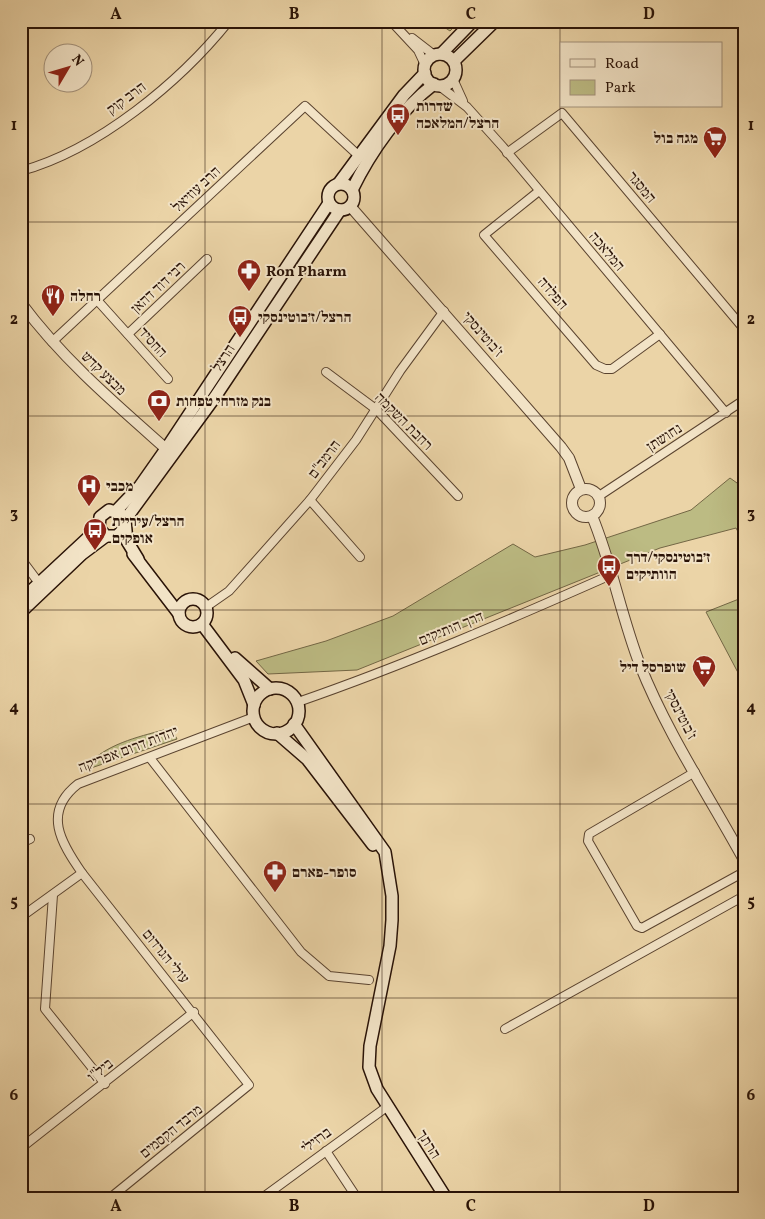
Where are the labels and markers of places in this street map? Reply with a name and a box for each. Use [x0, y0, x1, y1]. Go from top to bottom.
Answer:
place label: שדרות הרצל/המלאכה [416, 97, 499, 135]
bus stop icon: שדרות הרצל/המלאכה [385, 102, 411, 136]
supermarket icon: מגה בול [702, 125, 728, 159]
place label: מגה בול [654, 129, 698, 150]
pharmacy icon: Ron Pharm [236, 258, 262, 292]
place label: Ron Pharm [266, 262, 347, 283]
restaurant icon: רחלה [40, 283, 66, 317]
place label: רחלה [70, 287, 101, 308]
bus stop icon: הרצל/ז׳בוטינסקי [227, 304, 253, 338]
place label: הרצל/ז׳בוטינסקי [258, 308, 351, 329]
bank icon: בנק מזרחי טפחות [146, 388, 172, 422]
place label: בנק מזרחי טפחות [176, 392, 271, 413]
hospital icon: מכבי [76, 473, 102, 507]
place label: מכבי [106, 477, 133, 498]
place label: הרצל/עיריית אופקים [112, 512, 185, 550]
bus stop icon: הרצל/עיריית אופקים [82, 517, 108, 551]
place label: ז׳בוטינסקי/דרך הוותיקים [626, 548, 710, 586]
bus stop icon: ז׳בוטינסקי/דרך הוותיקים [596, 553, 622, 587]
supermarket icon: שופרסל דיל [691, 654, 717, 688]
place label: שופרסל דיל [619, 658, 686, 679]
pharmacy icon: סופר-פארם [262, 859, 288, 893]
place label: סופר-פארם [292, 863, 356, 884]

